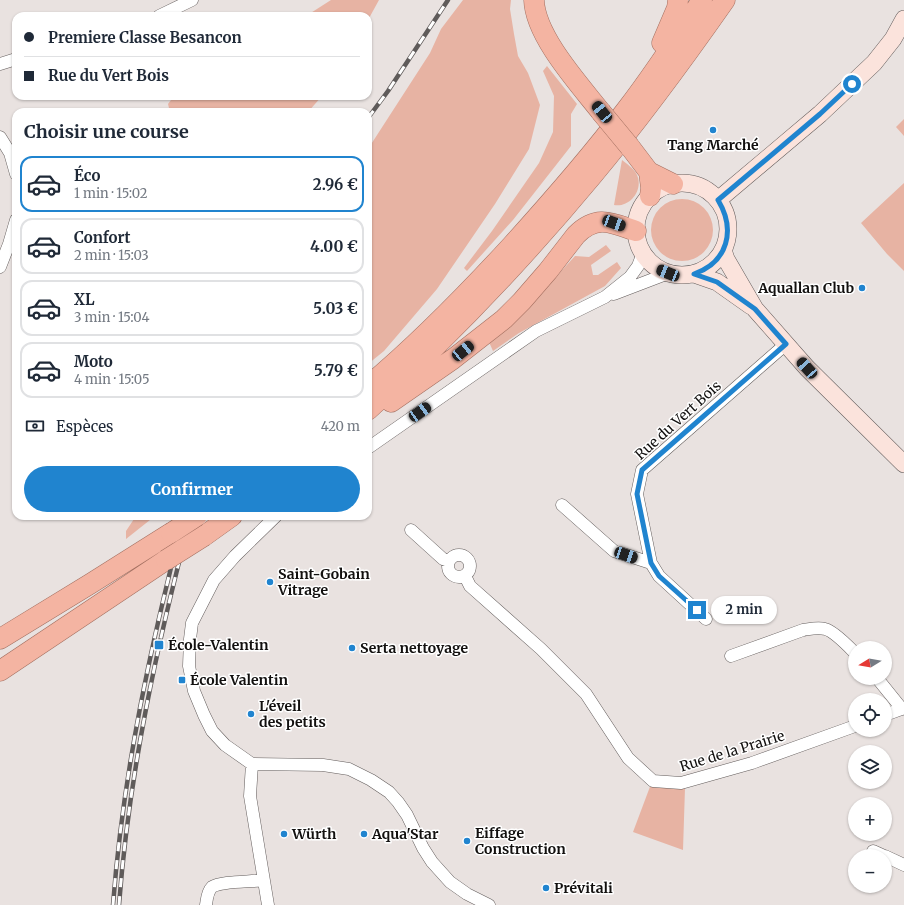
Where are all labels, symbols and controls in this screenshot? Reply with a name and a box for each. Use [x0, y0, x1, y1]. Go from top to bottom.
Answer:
text: Premiere Classe Besancon [48, 28, 242, 47]
text: Rue du Vert Bois [48, 66, 169, 85]
route start [843, 75, 861, 93]
car [590, 99, 614, 125]
text: Choisir une course [24, 120, 189, 143]
marker: Tang Marché [708, 125, 718, 135]
place label: Tang Marché [667, 136, 759, 154]
icon: car [26, 166, 62, 202]
text: Éco [74, 166, 100, 185]
text: 2.96 € [313, 175, 358, 194]
text: 1 min · 15:02 [74, 185, 147, 202]
car [601, 213, 627, 233]
icon: car [26, 228, 62, 264]
text: Confort [74, 228, 131, 247]
text: 4.00 € [310, 237, 358, 256]
text: 2 min · 15:03 [74, 247, 149, 264]
car [655, 263, 681, 283]
place label: Aquallan Club [757, 279, 854, 297]
marker: Aquallan Club [857, 283, 867, 293]
icon: car [26, 290, 62, 326]
text: XL [74, 290, 95, 309]
text: 5.03 € [313, 299, 358, 318]
text: 3 min · 15:04 [74, 309, 150, 326]
car [450, 339, 476, 363]
icon: car [26, 352, 62, 388]
text: Moto [74, 352, 113, 371]
car [795, 355, 819, 381]
text: 5.79 € [314, 361, 358, 380]
text: 4 min · 15:05 [74, 371, 150, 388]
street label: Rue du Vert Bois [631, 377, 725, 463]
car [407, 400, 433, 424]
icon: cash [24, 415, 46, 437]
text: Espèces [56, 417, 113, 436]
text: 420 m [321, 418, 360, 435]
button: Confirmer [24, 466, 360, 512]
car [613, 545, 639, 565]
place label: Saint-Gobain Vitrage [277, 565, 370, 599]
marker: Saint-Gobain Vitrage [265, 577, 275, 587]
callout: 2 min [711, 596, 777, 624]
route end [688, 601, 706, 619]
text: 2 min [725, 601, 763, 618]
place label: École-Valentin [168, 636, 269, 654]
marker: École-Valentin [153, 639, 165, 651]
place label: Serta nettoyage [360, 639, 469, 657]
north arrow [848, 641, 892, 685]
map controls [848, 641, 892, 893]
marker: Serta nettoyage [347, 643, 357, 653]
place label: École Valentin [190, 671, 288, 689]
marker: École Valentin [177, 675, 187, 685]
button: locate [848, 693, 892, 737]
place label: L'éveil des petits [259, 697, 326, 731]
marker: L'éveil des petits [246, 709, 256, 719]
street label: Rue de la Prairie [677, 727, 787, 775]
button: layers [848, 745, 892, 789]
button: + [848, 797, 892, 841]
place label: Eiffage Construction [475, 824, 566, 858]
place label: Würth [291, 825, 337, 843]
place label: Aqua'Star [371, 825, 439, 843]
marker: Würth [279, 829, 289, 839]
marker: Aqua'Star [359, 829, 369, 839]
marker: Eiffage Construction [462, 836, 472, 846]
button: − [848, 849, 892, 893]
place label: Prévitali [554, 879, 613, 897]
marker: Prévitali [541, 883, 551, 893]

